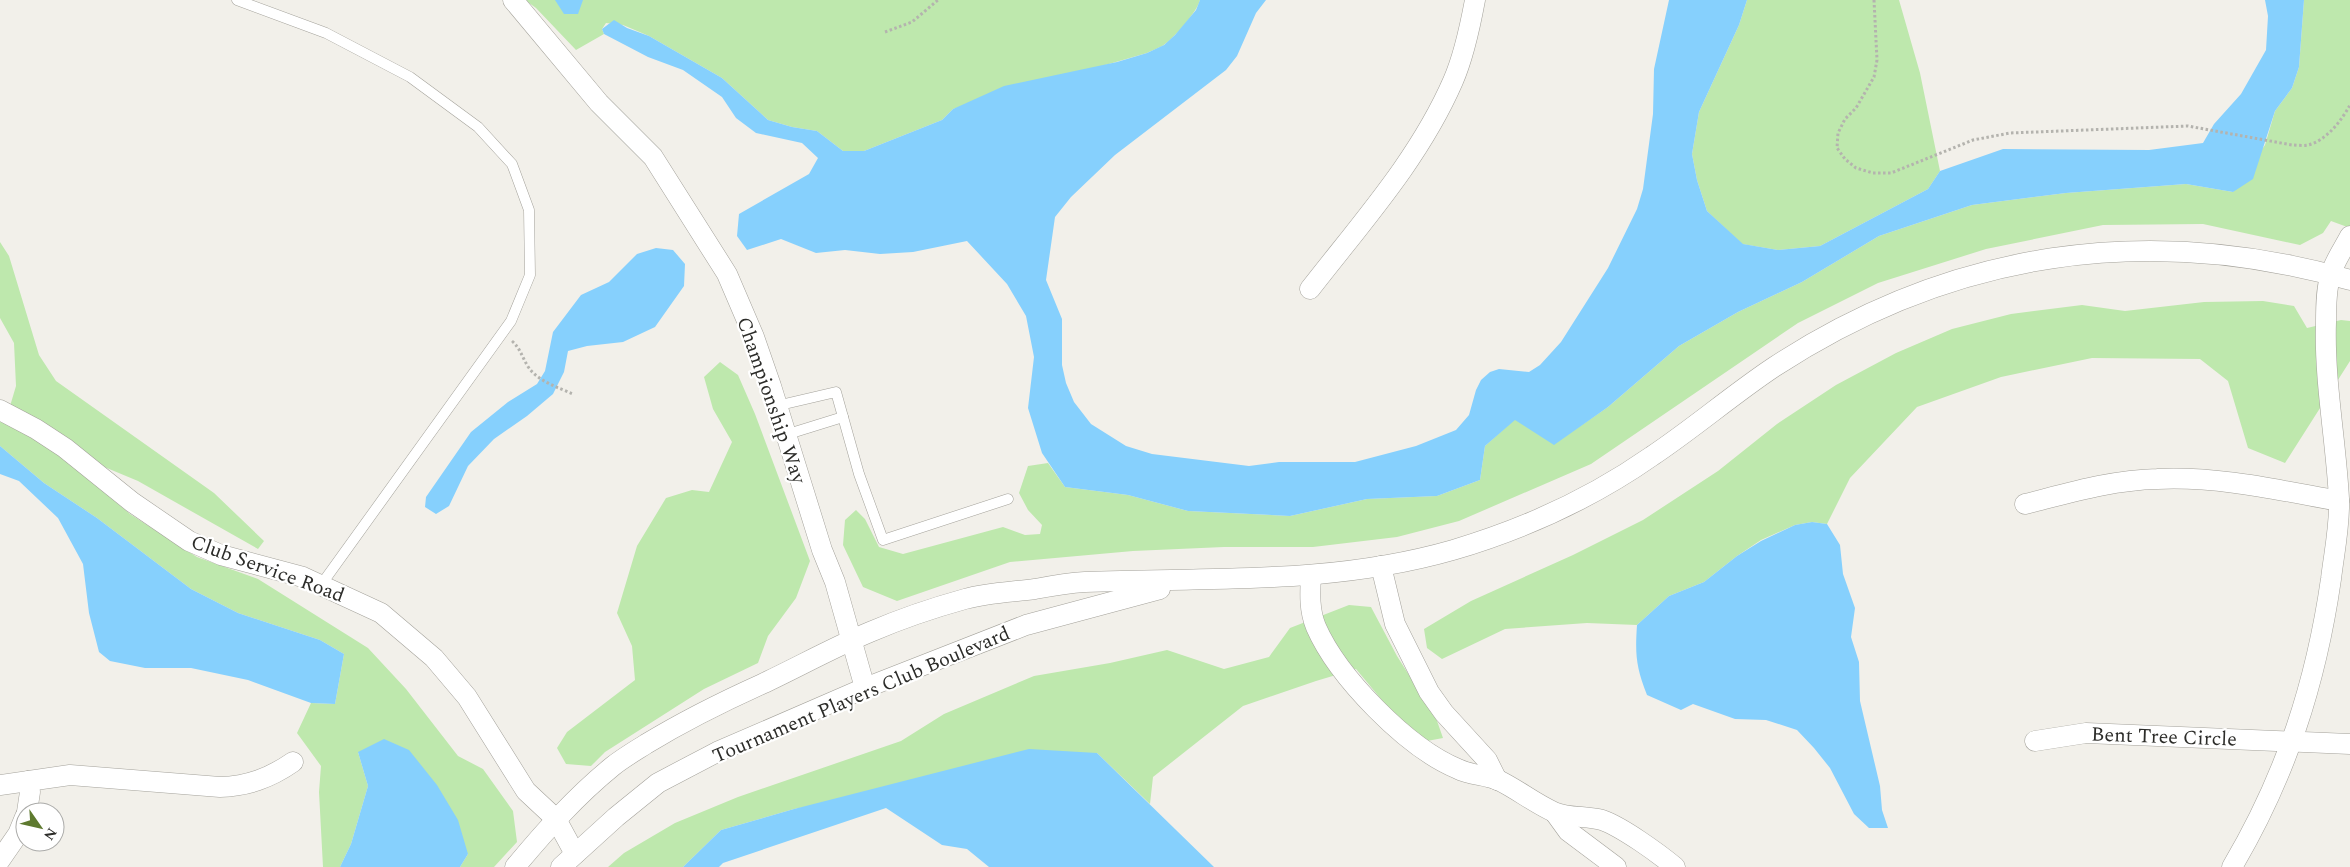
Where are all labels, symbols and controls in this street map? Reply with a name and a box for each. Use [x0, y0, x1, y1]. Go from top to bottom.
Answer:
street label: Championship Way [728, 313, 814, 489]
street label: Club Service Road [187, 527, 349, 611]
street label: Tournament Players Club Boulevard [708, 618, 1015, 771]
street label: Bent Tree Circle [2091, 719, 2237, 755]
north arrow [15, 802, 65, 852]
text: N [38, 823, 62, 845]

